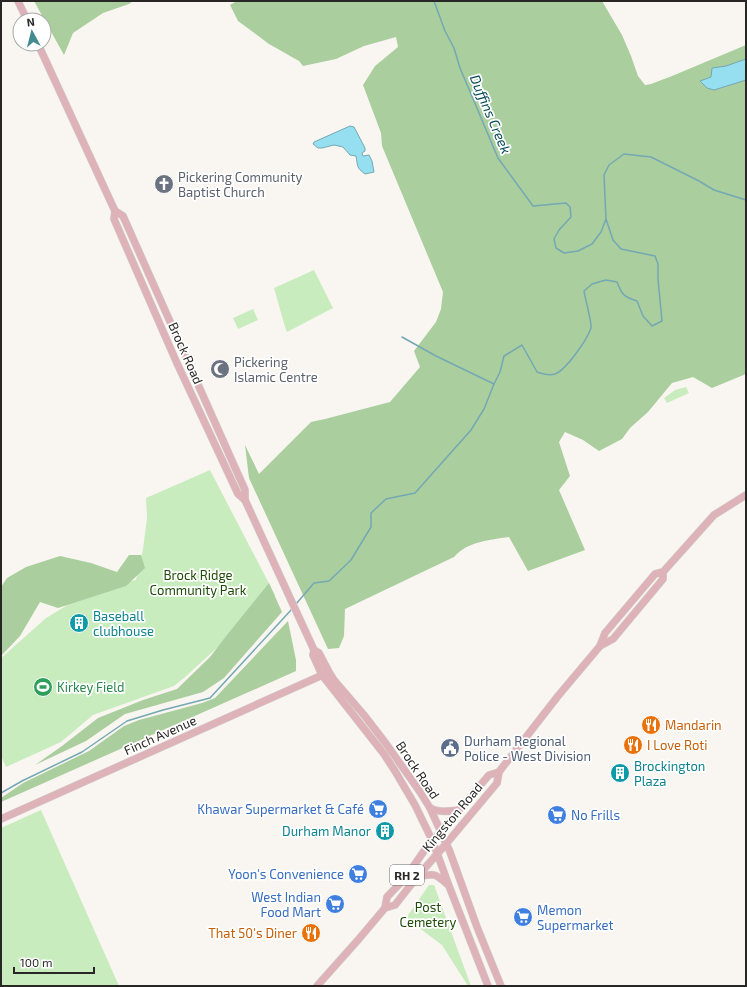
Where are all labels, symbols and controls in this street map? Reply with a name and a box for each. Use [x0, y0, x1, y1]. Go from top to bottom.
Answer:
north arrow [12, 12, 52, 52]
text: N [26, 15, 36, 29]
water label: Duffins Creek [467, 72, 515, 156]
place label: Pickering Community Baptist Church [178, 169, 303, 200]
church icon: Pickering Community Baptist Church [153, 173, 175, 195]
street label: Brock Road [165, 320, 207, 386]
place label: Pickering Islamic Centre [234, 354, 318, 385]
mosque icon: Pickering Islamic Centre [209, 358, 231, 380]
park label: Brock Ridge Community Park [150, 567, 247, 598]
place label: Baseball clubhouse [93, 608, 154, 639]
building icon: Baseball clubhouse [68, 612, 90, 634]
sports icon: Kirkey Field [32, 676, 54, 698]
place label: Kirkey Field [57, 679, 125, 695]
street label: Finch Avenue [121, 712, 199, 758]
restaurant icon: Mandarin [640, 714, 662, 736]
place label: Mandarin [665, 717, 722, 733]
place label: Durham Regional Police - West Division [464, 733, 591, 764]
restaurant icon: I Love Roti [622, 734, 644, 756]
public building icon: Durham Regional Police - West Division [439, 737, 461, 759]
place label: I Love Roti [647, 737, 707, 753]
street label: Brock Road [393, 738, 443, 802]
place label: Brockington Plaza [634, 758, 705, 789]
building icon: Brockington Plaza [609, 762, 631, 784]
street label: Kingston Road [419, 779, 485, 855]
supermarket icon: Khawar Supermarket & Café [367, 798, 389, 820]
place label: Khawar Supermarket & Café [197, 801, 364, 817]
supermarket icon: No Frills [546, 804, 568, 826]
place label: No Frills [571, 807, 620, 823]
building icon: Durham Manor [374, 820, 396, 842]
place label: Durham Manor [282, 823, 371, 839]
supermarket icon: Yoon's Convenience [347, 863, 369, 885]
road number: RH 2 [390, 865, 424, 885]
place label: Yoon's Convenience [228, 866, 344, 882]
place label: West Indian Food Mart [251, 889, 321, 920]
supermarket icon: West Indian Food Mart [324, 893, 346, 915]
park label: Post Cemetery [400, 899, 457, 930]
place label: Memon Supermarket [537, 902, 614, 933]
supermarket icon: Memon Supermarket [512, 906, 534, 928]
restaurant icon: That 50's Diner [300, 922, 322, 944]
place label: That 50's Diner [208, 925, 297, 941]
scale bar [14, 949, 94, 975]
text: 100 m [20, 955, 52, 969]

